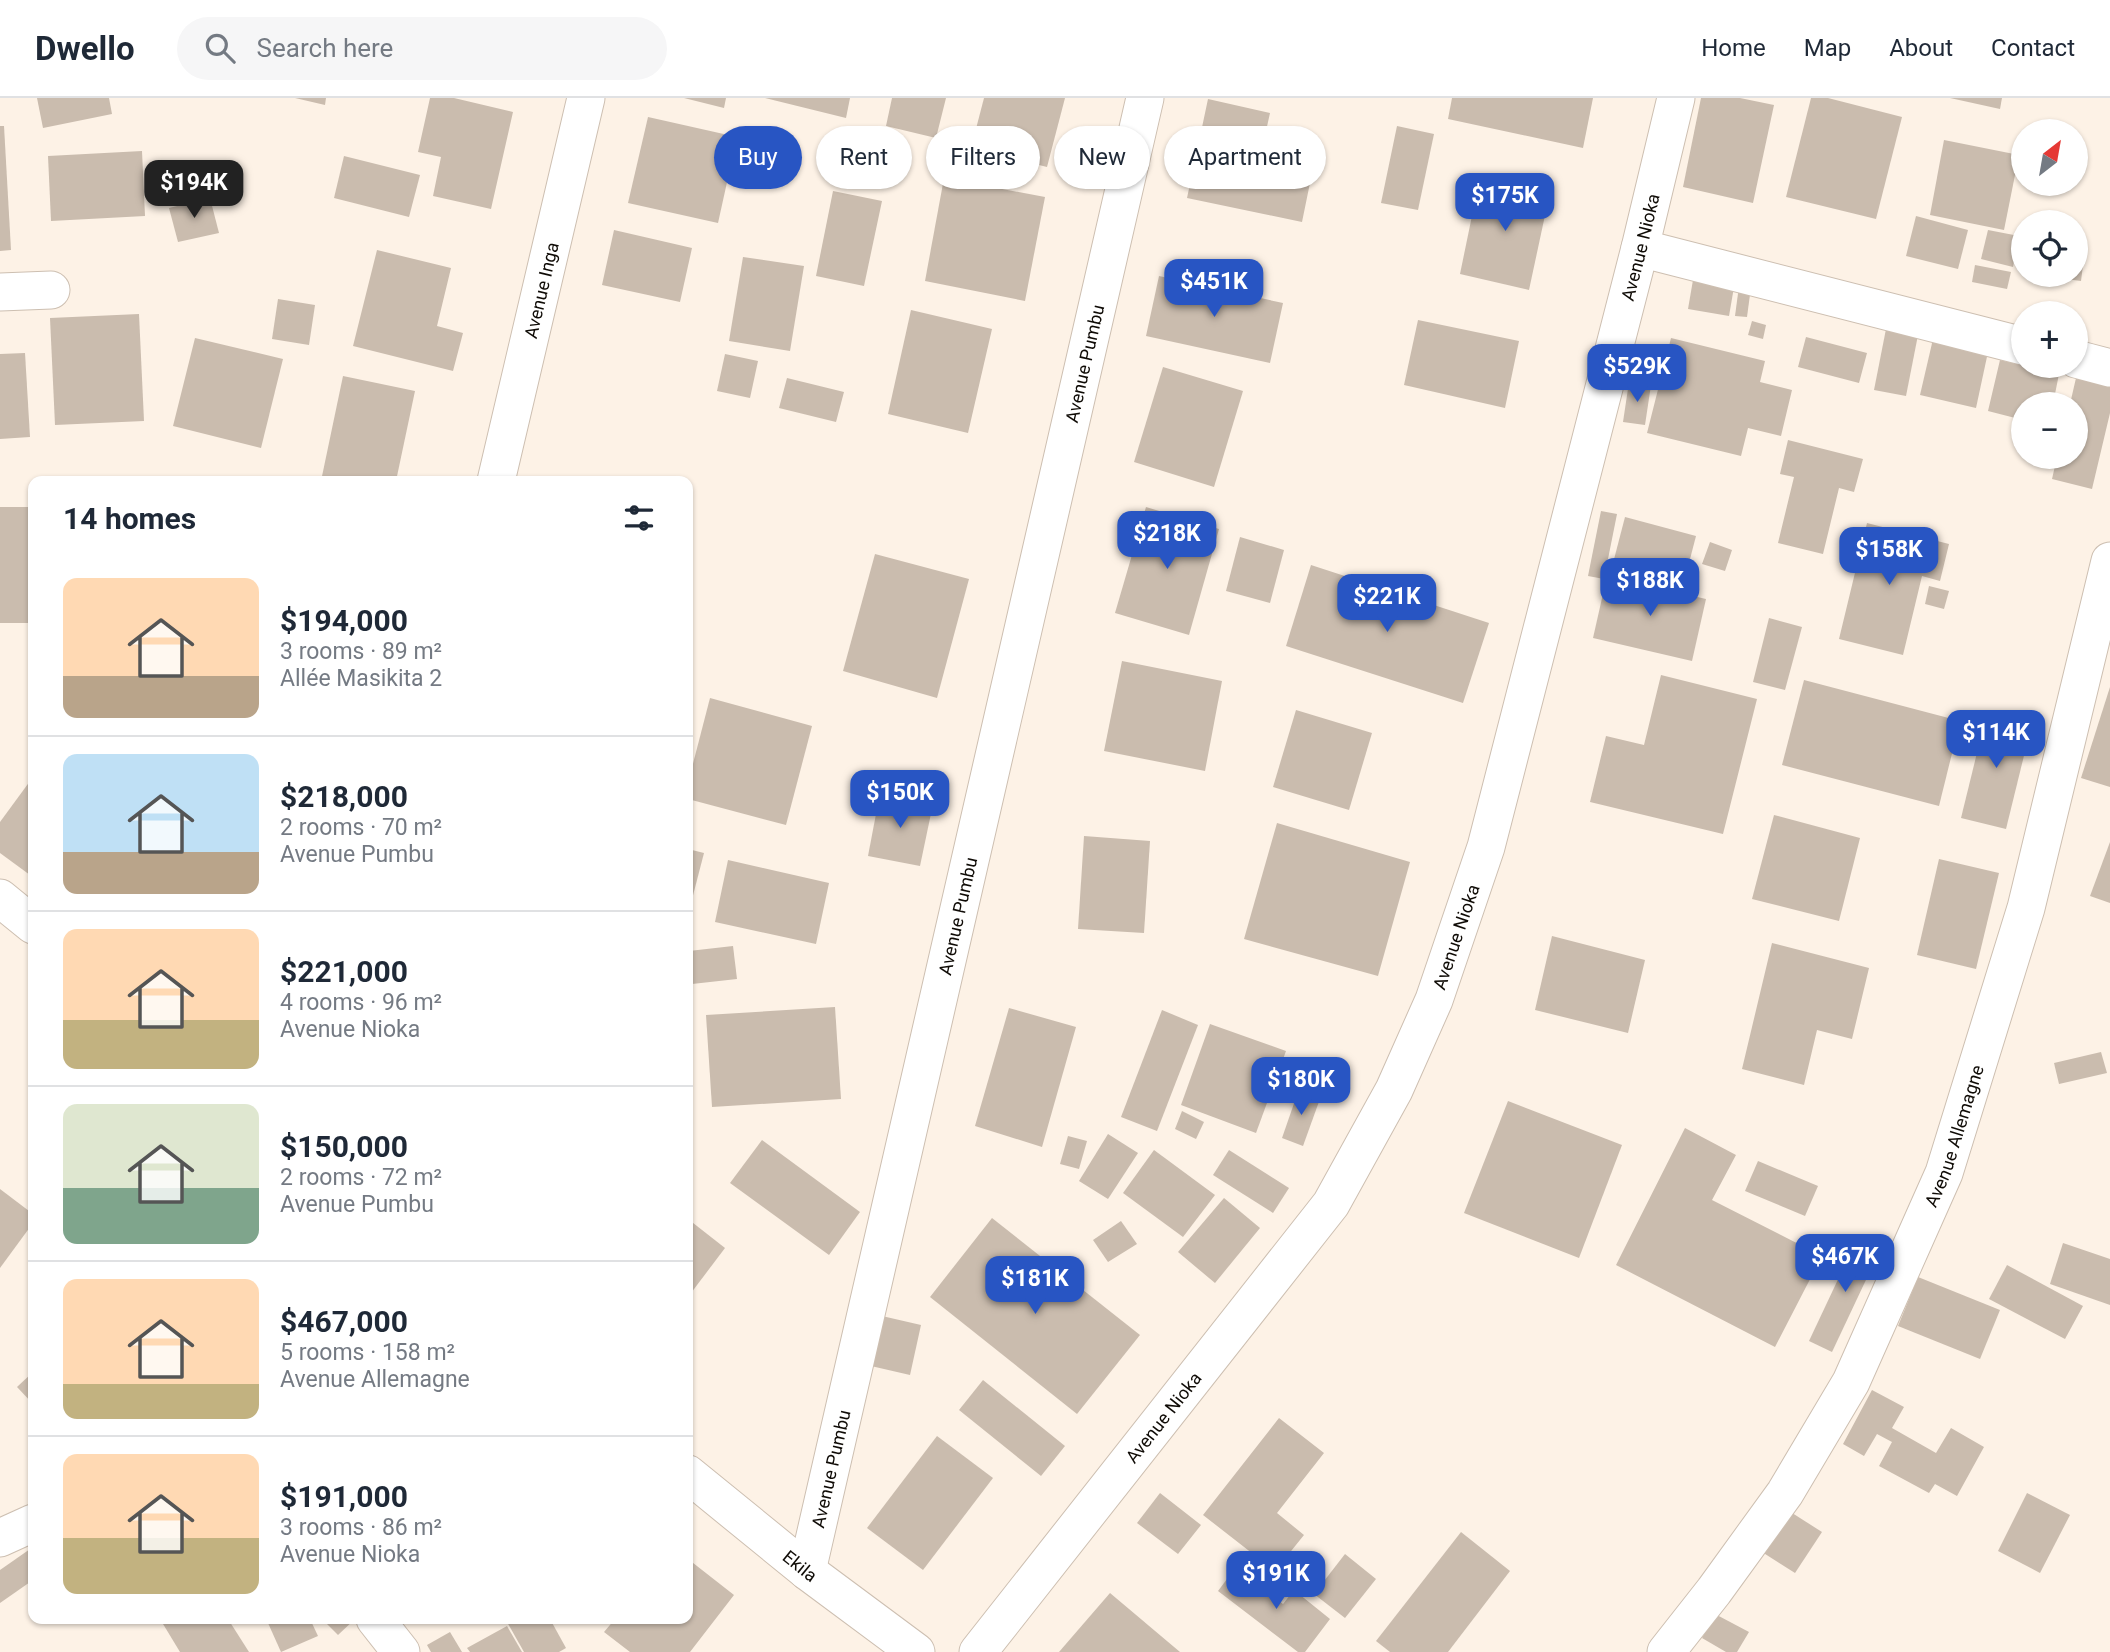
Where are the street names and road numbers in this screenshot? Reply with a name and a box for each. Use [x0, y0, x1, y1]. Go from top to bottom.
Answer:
street label: Avenue Nioka [1616, 191, 1663, 303]
street label: Avenue Inga [519, 240, 562, 340]
street label: Avenue Pumbu [1060, 302, 1108, 424]
street label: Avenue Pumbu [934, 855, 981, 977]
street label: Avenue Nioka [1428, 881, 1483, 992]
street label: Avenue Allemagne [1920, 1062, 1987, 1210]
street label: Avenue Nioka [1121, 1368, 1205, 1467]
street label: Avenue Pumbu [807, 1408, 854, 1530]
street label: Ekila [779, 1545, 822, 1586]

